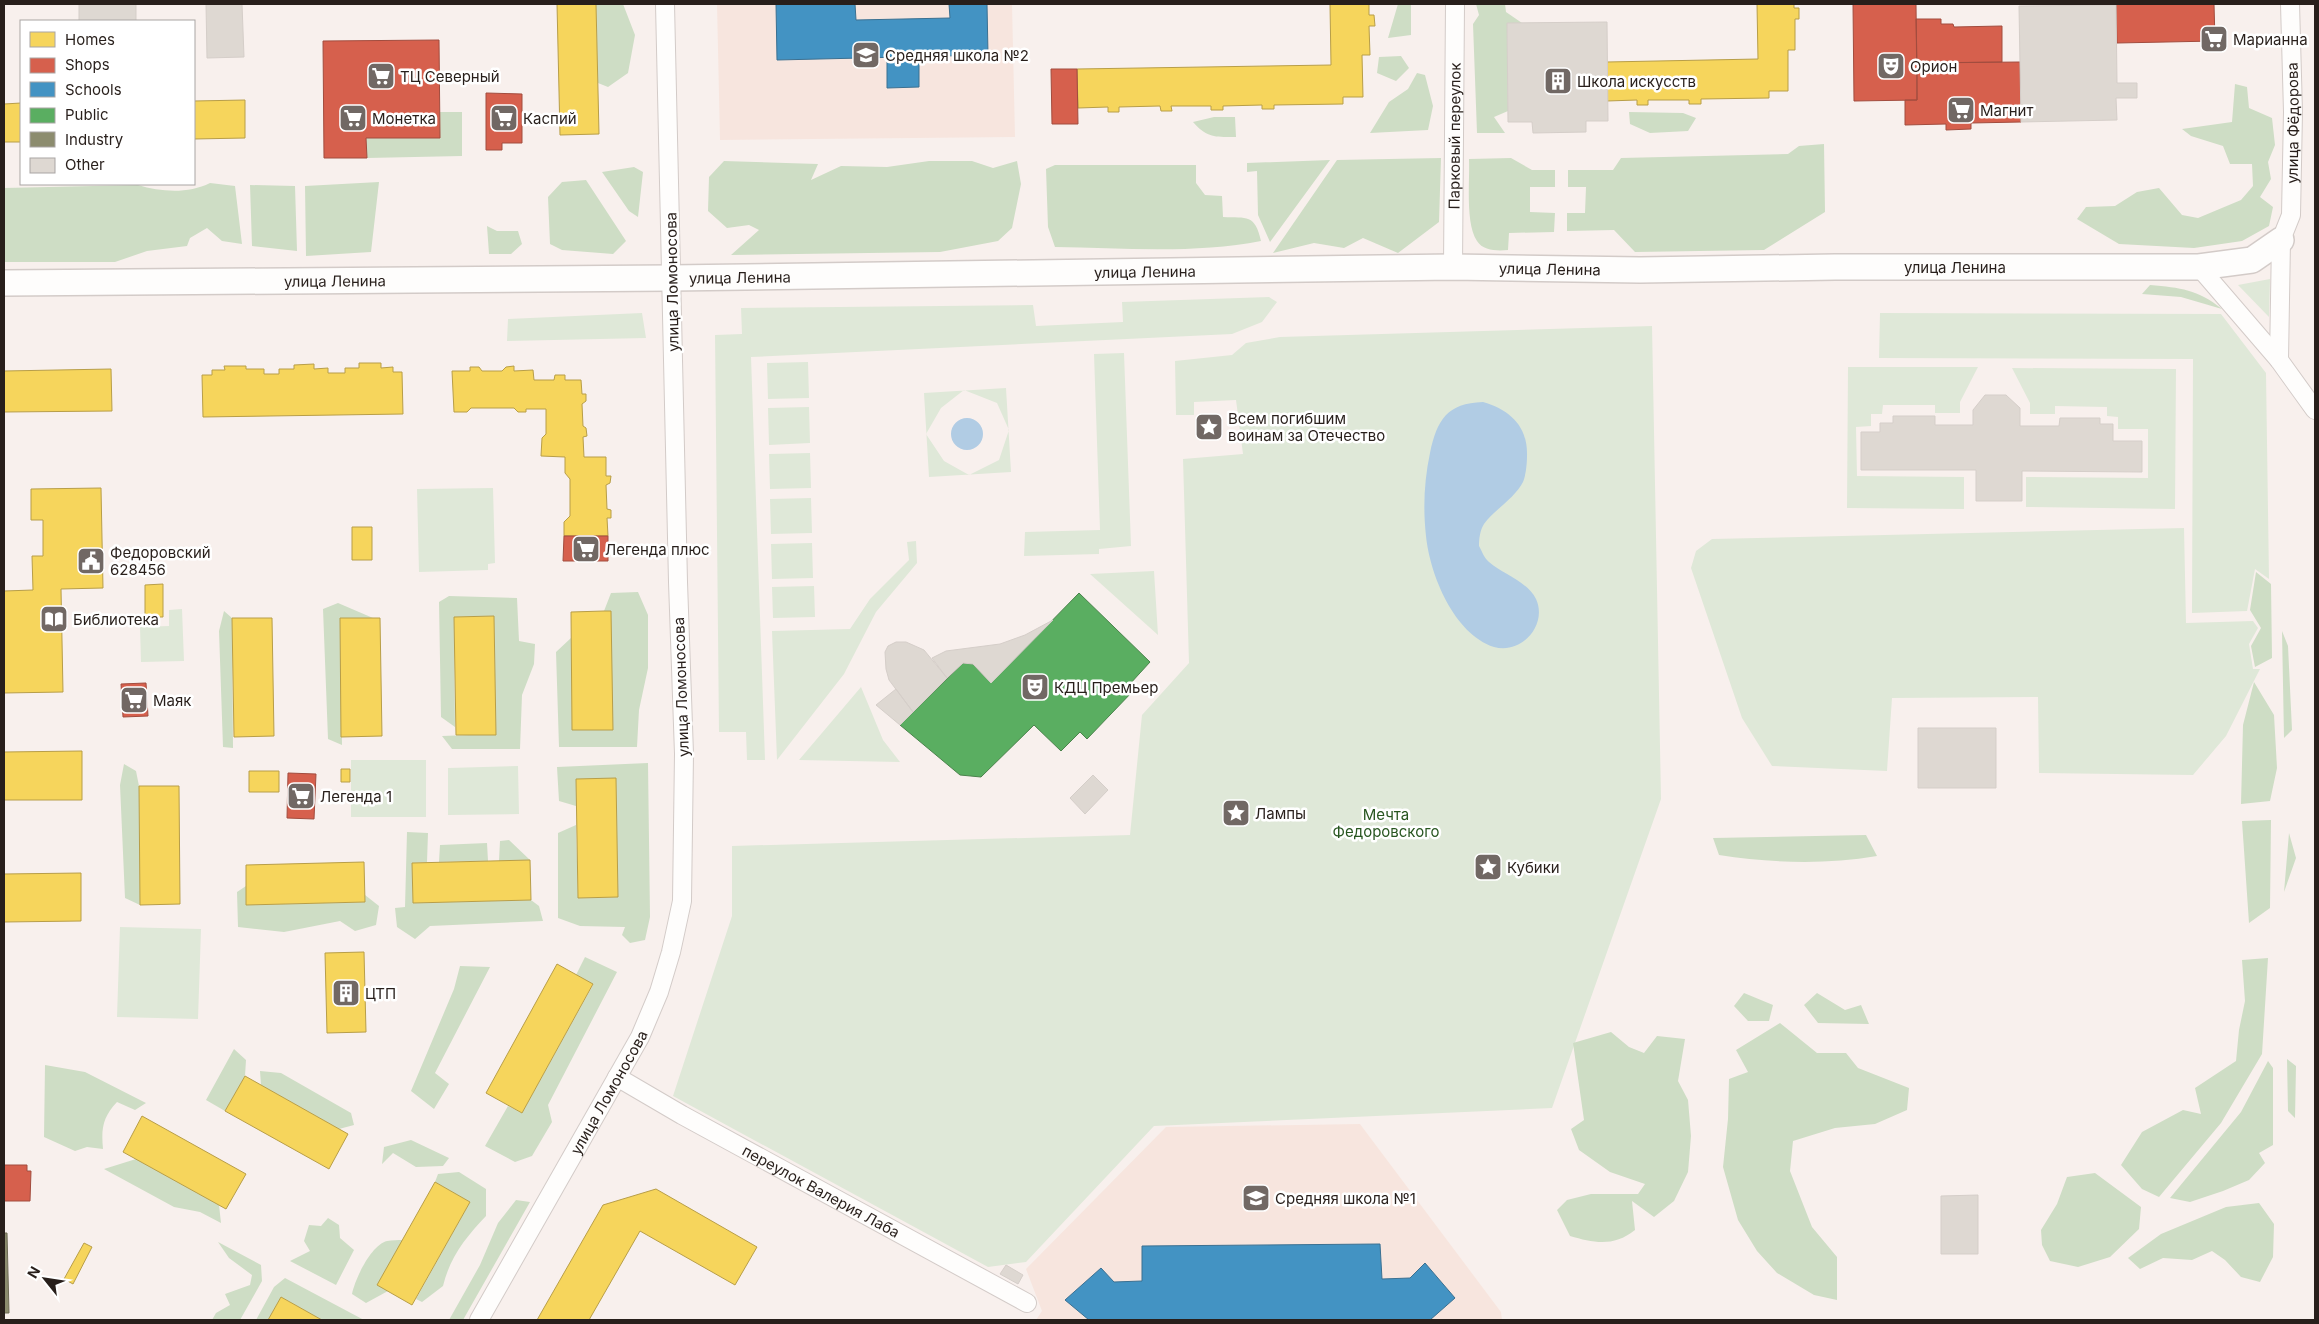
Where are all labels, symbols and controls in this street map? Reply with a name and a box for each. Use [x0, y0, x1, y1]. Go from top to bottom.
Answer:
legend [20, 20, 195, 185]
supermarket icon: Марианна [2199, 24, 2229, 54]
text: Homes [65, 30, 115, 49]
place label: Марианна [2233, 30, 2308, 49]
school or university icon: Средняя школа №2 [851, 40, 881, 70]
place label: Средняя школа №2 [885, 46, 1029, 65]
theatre icon: Орион [1876, 51, 1906, 81]
text: Shops [65, 55, 110, 74]
place label: Орион [1910, 57, 1957, 76]
supermarket icon: ТЦ Северный [366, 61, 396, 91]
street label: Парковый переулок [1444, 62, 1464, 210]
street label: улица Фёдорова [2282, 62, 2303, 184]
building icon: Школа искусств [1543, 66, 1573, 96]
place label: ТЦ Северный [400, 67, 500, 86]
place label: Школа искусств [1577, 72, 1696, 91]
text: Schools [65, 80, 122, 99]
supermarket icon: Магнит [1946, 95, 1976, 125]
place label: Магнит [1980, 101, 2033, 120]
supermarket icon: Монетка [338, 103, 368, 133]
supermarket icon: Каспий [489, 103, 519, 133]
text: Public [65, 105, 108, 124]
place label: Монетка [372, 109, 436, 128]
place label: Каспий [523, 109, 577, 128]
text: Industry [65, 130, 124, 149]
text: Other [65, 155, 105, 174]
street label: улица Ломоносова [661, 212, 683, 352]
street label: улица Ленина [1499, 258, 1601, 279]
street label: улица Ленина [1904, 258, 2006, 277]
street label: улица Ленина [1094, 261, 1196, 282]
street label: улица Ленина [689, 267, 791, 287]
street label: улица Ленина [284, 271, 386, 290]
place label: Всем погибшим воинам за Отечество [1228, 409, 1385, 445]
place icon: Всем погибшим воинам за Отечество [1194, 412, 1224, 442]
supermarket icon: Легенда плюс [571, 534, 601, 564]
place label: Легенда плюс [605, 540, 710, 559]
place label: Федоровский 628456 [110, 543, 211, 579]
public building icon: Федоровский 628456 [76, 546, 106, 576]
library icon: Библиотека [39, 604, 69, 634]
place label: Библиотека [73, 610, 159, 629]
street label: улица Ломоносова [669, 617, 693, 757]
theatre icon: КДЦ Премьер [1020, 672, 1050, 702]
place label: КДЦ Премьер [1054, 678, 1158, 697]
supermarket icon: Маяк [119, 685, 149, 715]
place label: Маяк [153, 691, 191, 710]
supermarket icon: Легенда 1 [286, 781, 316, 811]
place label: Легенда 1 [320, 787, 392, 806]
place icon: Лампы [1221, 798, 1251, 828]
place label: Лампы [1255, 804, 1306, 823]
park label: Мечта Федоровского [1333, 805, 1439, 841]
place icon: Кубики [1473, 852, 1503, 882]
place label: Кубики [1507, 858, 1560, 877]
building icon: ЦТП [331, 978, 361, 1008]
place label: ЦТП [365, 984, 396, 1003]
street label: улица Ломоносова [566, 1027, 651, 1158]
street label: переулок Валерия Лаба [739, 1140, 903, 1241]
school or university icon: Средняя школа №1 [1241, 1183, 1271, 1213]
place label: Средняя школа №1 [1275, 1189, 1416, 1208]
north arrow [20, 1254, 70, 1304]
text: N [23, 1263, 43, 1281]

